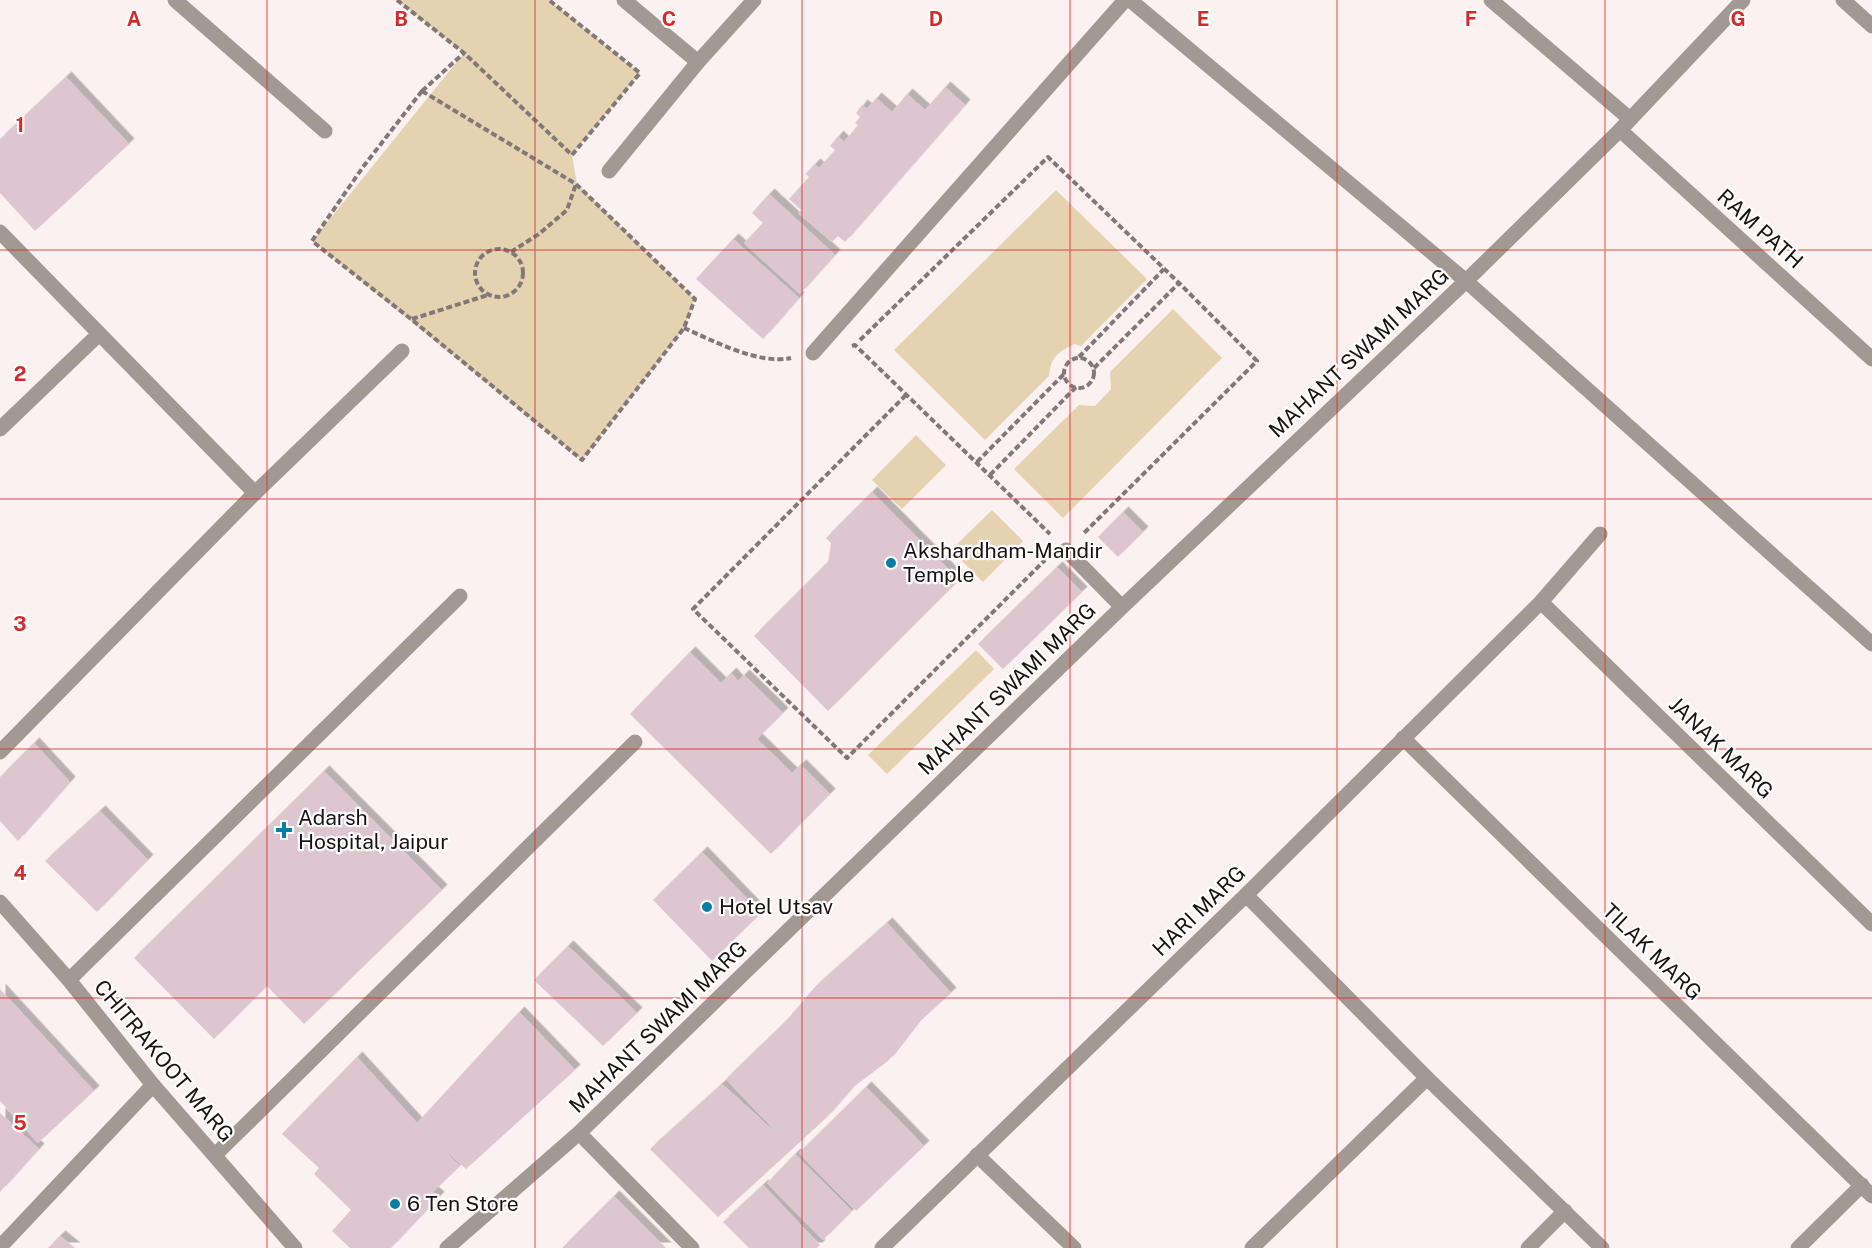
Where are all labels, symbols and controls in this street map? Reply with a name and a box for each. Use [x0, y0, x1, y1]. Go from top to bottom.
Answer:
text: A [127, 7, 141, 31]
text: B [394, 7, 408, 31]
text: C [662, 7, 676, 31]
text: D [929, 7, 943, 31]
text: E [1197, 7, 1209, 31]
text: F [1465, 7, 1477, 31]
text: G [1730, 7, 1746, 31]
text: 1 [16, 113, 24, 137]
street label: RAM PATH [1712, 184, 1808, 274]
street label: MAHANT SWAMI MARG [1264, 263, 1454, 442]
text: 2 [14, 362, 26, 386]
place label: Akshardham-Mandir Temple [903, 538, 1103, 587]
marker: Akshardham-Mandir Temple [884, 556, 898, 570]
street label: MAHANT SWAMI MARG [913, 597, 1100, 780]
text: 3 [13, 612, 27, 636]
street label: JANAK MARG [1664, 692, 1779, 804]
place label: Adarsh Hospital, Jaipur [298, 805, 448, 854]
marker: Adarsh Hospital, Jaipur [275, 821, 293, 839]
street label: HARI MARG [1147, 860, 1250, 961]
text: 4 [13, 861, 27, 885]
place label: Hotel Utsav [719, 894, 834, 919]
street label: TILAK MARG [1598, 898, 1707, 1005]
marker: Hotel Utsav [700, 900, 714, 914]
street label: MAHANT SWAMI MARG [564, 935, 751, 1118]
street label: CHITRAKOOT MARG [89, 975, 239, 1147]
text: 5 [13, 1111, 27, 1135]
place label: 6 Ten Store [407, 1191, 519, 1216]
marker: 6 Ten Store [388, 1197, 402, 1211]

